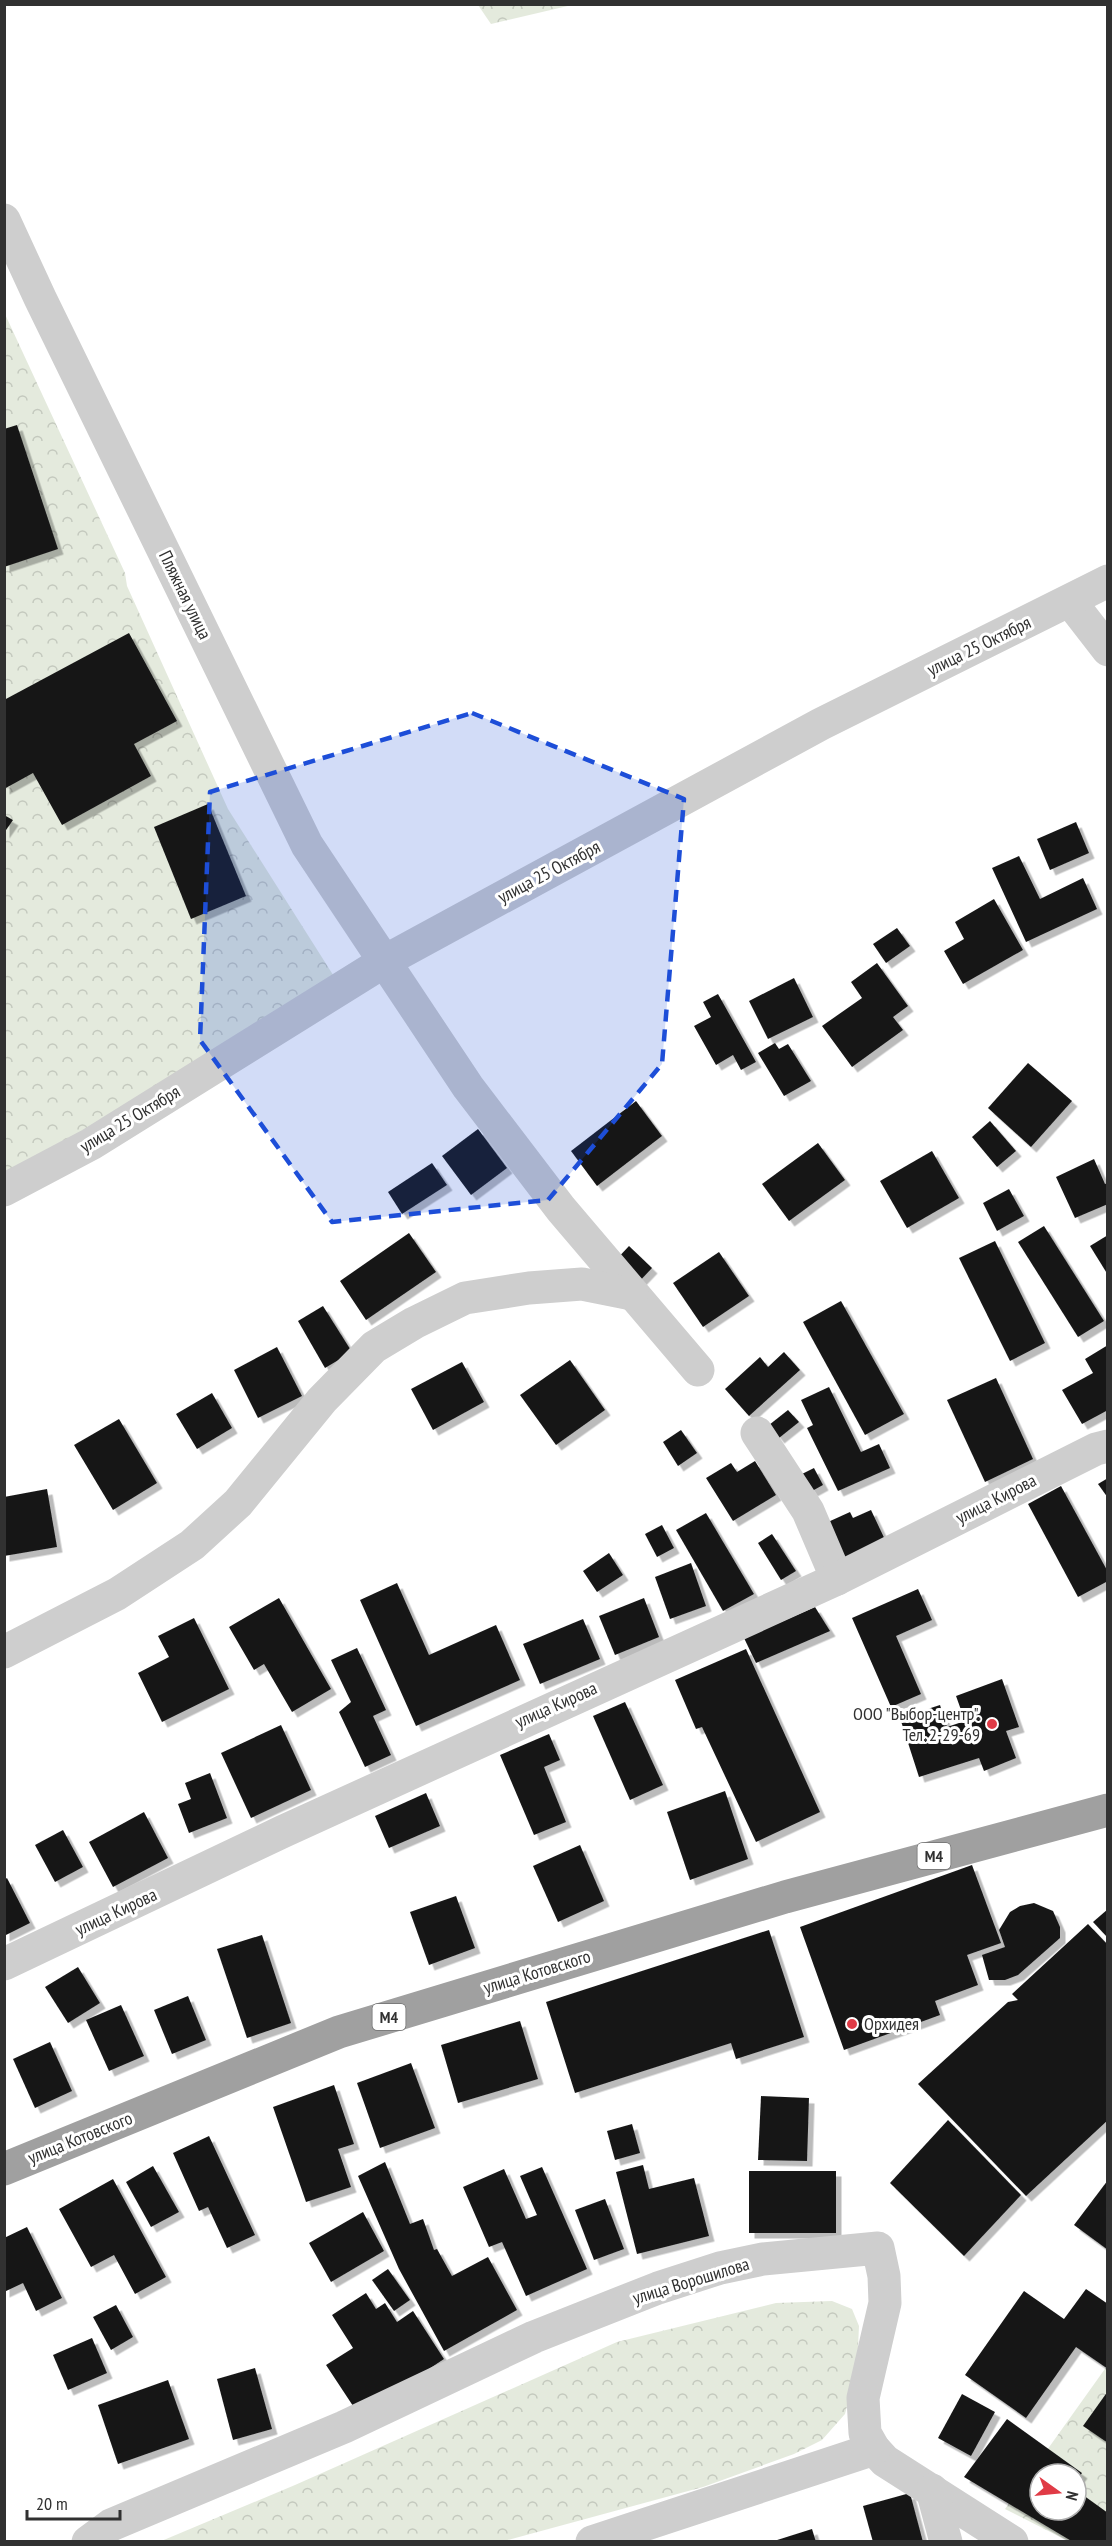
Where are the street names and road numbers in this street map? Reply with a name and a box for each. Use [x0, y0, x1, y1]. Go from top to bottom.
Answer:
street label: Пляжная улица [154, 547, 217, 643]
street label: улица 25 Октября [923, 610, 1035, 681]
street label: улица 25 Октября [494, 835, 604, 908]
street label: улица 25 Октября [75, 1080, 184, 1158]
street label: улица Кирова [952, 1468, 1040, 1529]
street label: улица Кирова [511, 1676, 600, 1733]
road number: M4 [918, 1843, 950, 1869]
street label: улица Кирова [71, 1883, 160, 1940]
street label: улица Котовского [481, 1944, 593, 1999]
road number: M4 [372, 2004, 406, 2030]
street label: улица Котовского [24, 2106, 136, 2169]
street label: улица Ворошилова [630, 2252, 752, 2309]

